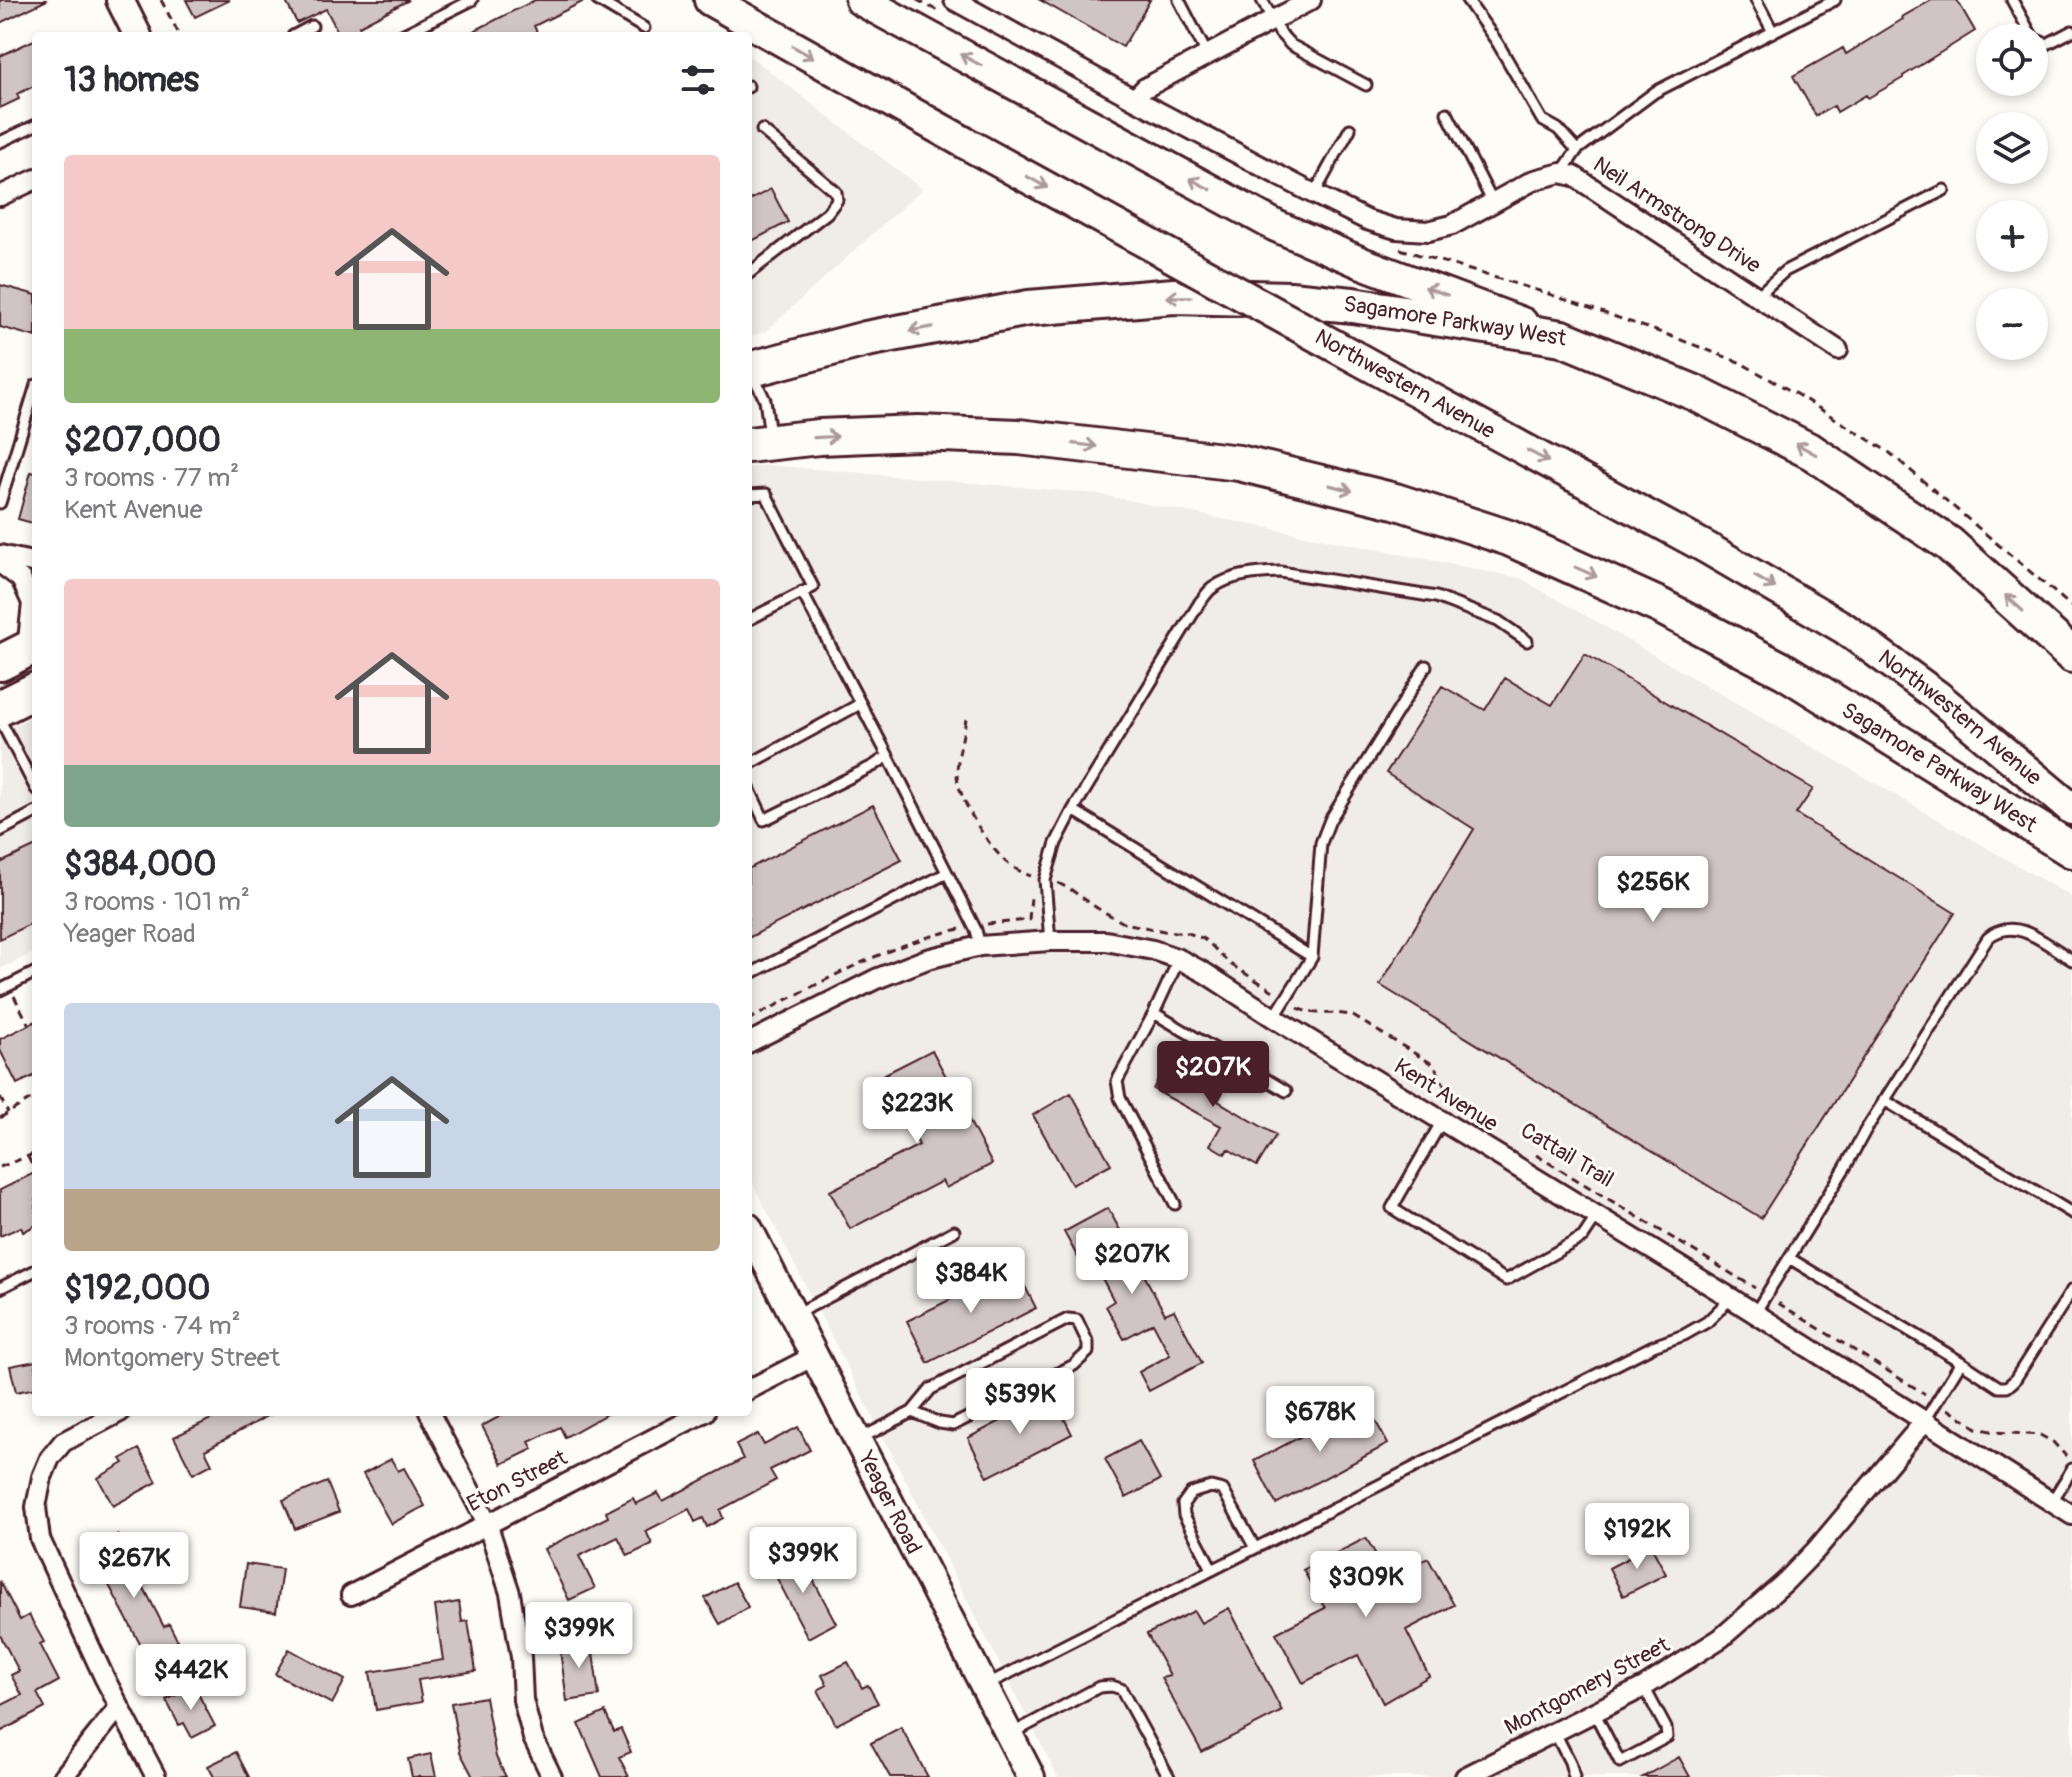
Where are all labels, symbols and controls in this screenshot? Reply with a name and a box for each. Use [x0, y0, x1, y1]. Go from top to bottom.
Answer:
map controls [1976, 24, 2048, 360]
button: locate [1976, 24, 2048, 96]
one-way arrow [791, 44, 814, 60]
one-way arrow [960, 52, 983, 68]
icon: filters [676, 58, 720, 102]
text: 13 homes [64, 59, 199, 102]
button: layers [1976, 112, 2048, 184]
street label: Neil Armstrong Drive [1588, 150, 1766, 280]
one-way arrow [1025, 174, 1048, 190]
one-way arrow [1188, 176, 1212, 191]
button: + [1976, 200, 2048, 272]
icon: home [320, 207, 464, 351]
one-way arrow [1424, 283, 1449, 297]
button: − [1976, 288, 2048, 360]
one-way arrow [1166, 289, 1193, 305]
street label: Sagamore Parkway West [1342, 290, 1568, 352]
one-way arrow [909, 322, 934, 337]
street label: Northwestern Avenue [1310, 323, 1500, 445]
text: $207,000 [64, 419, 221, 462]
one-way arrow [812, 429, 839, 444]
one-way arrow [1071, 437, 1098, 452]
one-way arrow [1794, 441, 1818, 456]
one-way arrow [1525, 449, 1549, 465]
text: 3 rooms · 77 m² [64, 462, 239, 494]
one-way arrow [1327, 481, 1353, 496]
text: Kent Avenue [64, 494, 202, 526]
one-way arrow [1573, 566, 1598, 581]
one-way arrow [1753, 574, 1776, 590]
one-way arrow [2004, 594, 2024, 613]
icon: home [320, 631, 464, 775]
street label: Northwestern Avenue [1873, 644, 2047, 792]
street label: Sagamore Parkway West [1836, 696, 2042, 839]
text: $384,000 [64, 843, 217, 886]
pin: $256K [1597, 856, 1709, 924]
text: $256K [1616, 866, 1690, 898]
text: 3 rooms · 101 m² [64, 886, 250, 918]
text: Yeager Road [64, 918, 196, 950]
pin: $207K [1157, 1041, 1269, 1109]
text: $207K [1175, 1051, 1251, 1083]
street label: Kent Avenue [1389, 1052, 1503, 1138]
icon: home [320, 1055, 464, 1199]
pin: $223K [861, 1077, 973, 1145]
text: $223K [881, 1087, 953, 1119]
street label: Cattail Trail [1515, 1116, 1619, 1194]
pin: $207K [1076, 1228, 1188, 1296]
text: $207K [1094, 1238, 1170, 1270]
pin: $384K [915, 1247, 1027, 1315]
text: $384K [935, 1257, 1007, 1289]
text: $192,000 [64, 1267, 211, 1310]
text: 3 rooms · 74 m² [64, 1310, 241, 1342]
text: Montgomery Street [64, 1342, 280, 1374]
pin: $539K [964, 1368, 1076, 1436]
text: $539K [984, 1378, 1056, 1410]
pin: $678K [1264, 1386, 1376, 1454]
text: $678K [1284, 1396, 1356, 1428]
street label: Eton Street [462, 1444, 572, 1518]
street label: Yeager Road [851, 1446, 928, 1559]
pin: $192K [1581, 1503, 1693, 1571]
text: $192K [1603, 1513, 1671, 1545]
pin: $399K [747, 1527, 859, 1595]
pin: $267K [78, 1532, 190, 1600]
text: $399K [767, 1537, 839, 1569]
text: $267K [98, 1542, 170, 1574]
pin: $309K [1310, 1551, 1422, 1619]
text: $309K [1328, 1561, 1404, 1593]
pin: $399K [523, 1602, 635, 1670]
text: $399K [543, 1612, 615, 1644]
street label: Montgomery Street [1500, 1631, 1674, 1741]
pin: $442K [135, 1644, 247, 1712]
text: $442K [154, 1654, 228, 1686]

